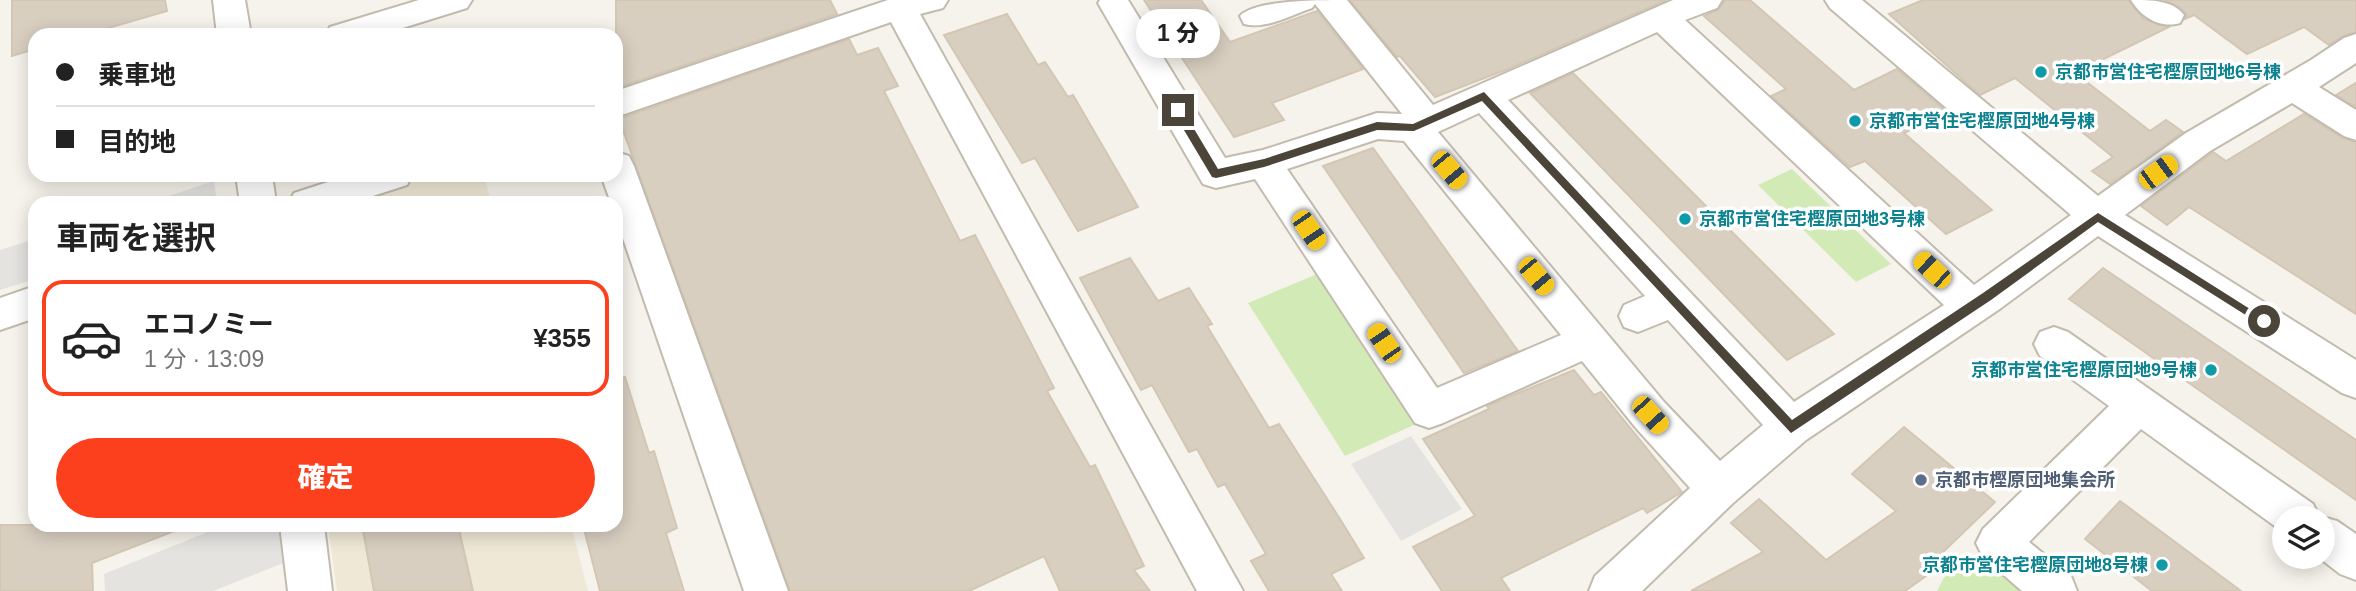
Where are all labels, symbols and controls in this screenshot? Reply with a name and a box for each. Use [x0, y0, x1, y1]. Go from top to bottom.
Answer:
callout: 1 分 [1136, 8, 1220, 57]
text: 1 分 [1157, 20, 1199, 46]
text: 乗車地 [98, 60, 176, 90]
place label: 京都市営住宅樫原団地6号棟 [2055, 62, 2281, 82]
marker: 京都市営住宅樫原団地6号棟 [2033, 64, 2049, 80]
route end [1162, 94, 1194, 126]
place label: 京都市営住宅樫原団地4号棟 [1869, 111, 2095, 131]
marker: 京都市営住宅樫原団地4号棟 [1847, 113, 1863, 129]
text: 目的地 [98, 127, 176, 157]
car [1428, 147, 1471, 193]
car [2135, 151, 2182, 193]
car [1289, 207, 1330, 253]
place label: 京都市営住宅樫原団地3号棟 [1699, 209, 1925, 229]
marker: 京都市営住宅樫原団地3号棟 [1677, 211, 1693, 227]
text: 車両を選択 [56, 220, 216, 256]
car [1910, 248, 1955, 292]
car [1515, 253, 1558, 299]
route start [2248, 305, 2280, 337]
icon: car [60, 307, 123, 370]
text: エコノミー [144, 309, 274, 339]
car [1364, 320, 1405, 366]
text: ¥355 [533, 323, 591, 353]
text: 1 分 · 13:09 [144, 346, 264, 372]
place label: 京都市営住宅樫原団地9号棟 [1971, 360, 2197, 380]
marker: 京都市営住宅樫原団地9号棟 [2203, 362, 2219, 378]
car [1629, 392, 1672, 438]
button: 確定 [56, 438, 595, 518]
place label: 京都市樫原団地集会所 [1935, 470, 2115, 490]
marker: 京都市樫原団地集会所 [1913, 472, 1929, 488]
map controls [2272, 506, 2335, 569]
button: layers [2272, 506, 2335, 569]
place label: 京都市営住宅樫原団地8号棟 [1922, 555, 2148, 575]
marker: 京都市営住宅樫原団地8号棟 [2154, 557, 2170, 573]

